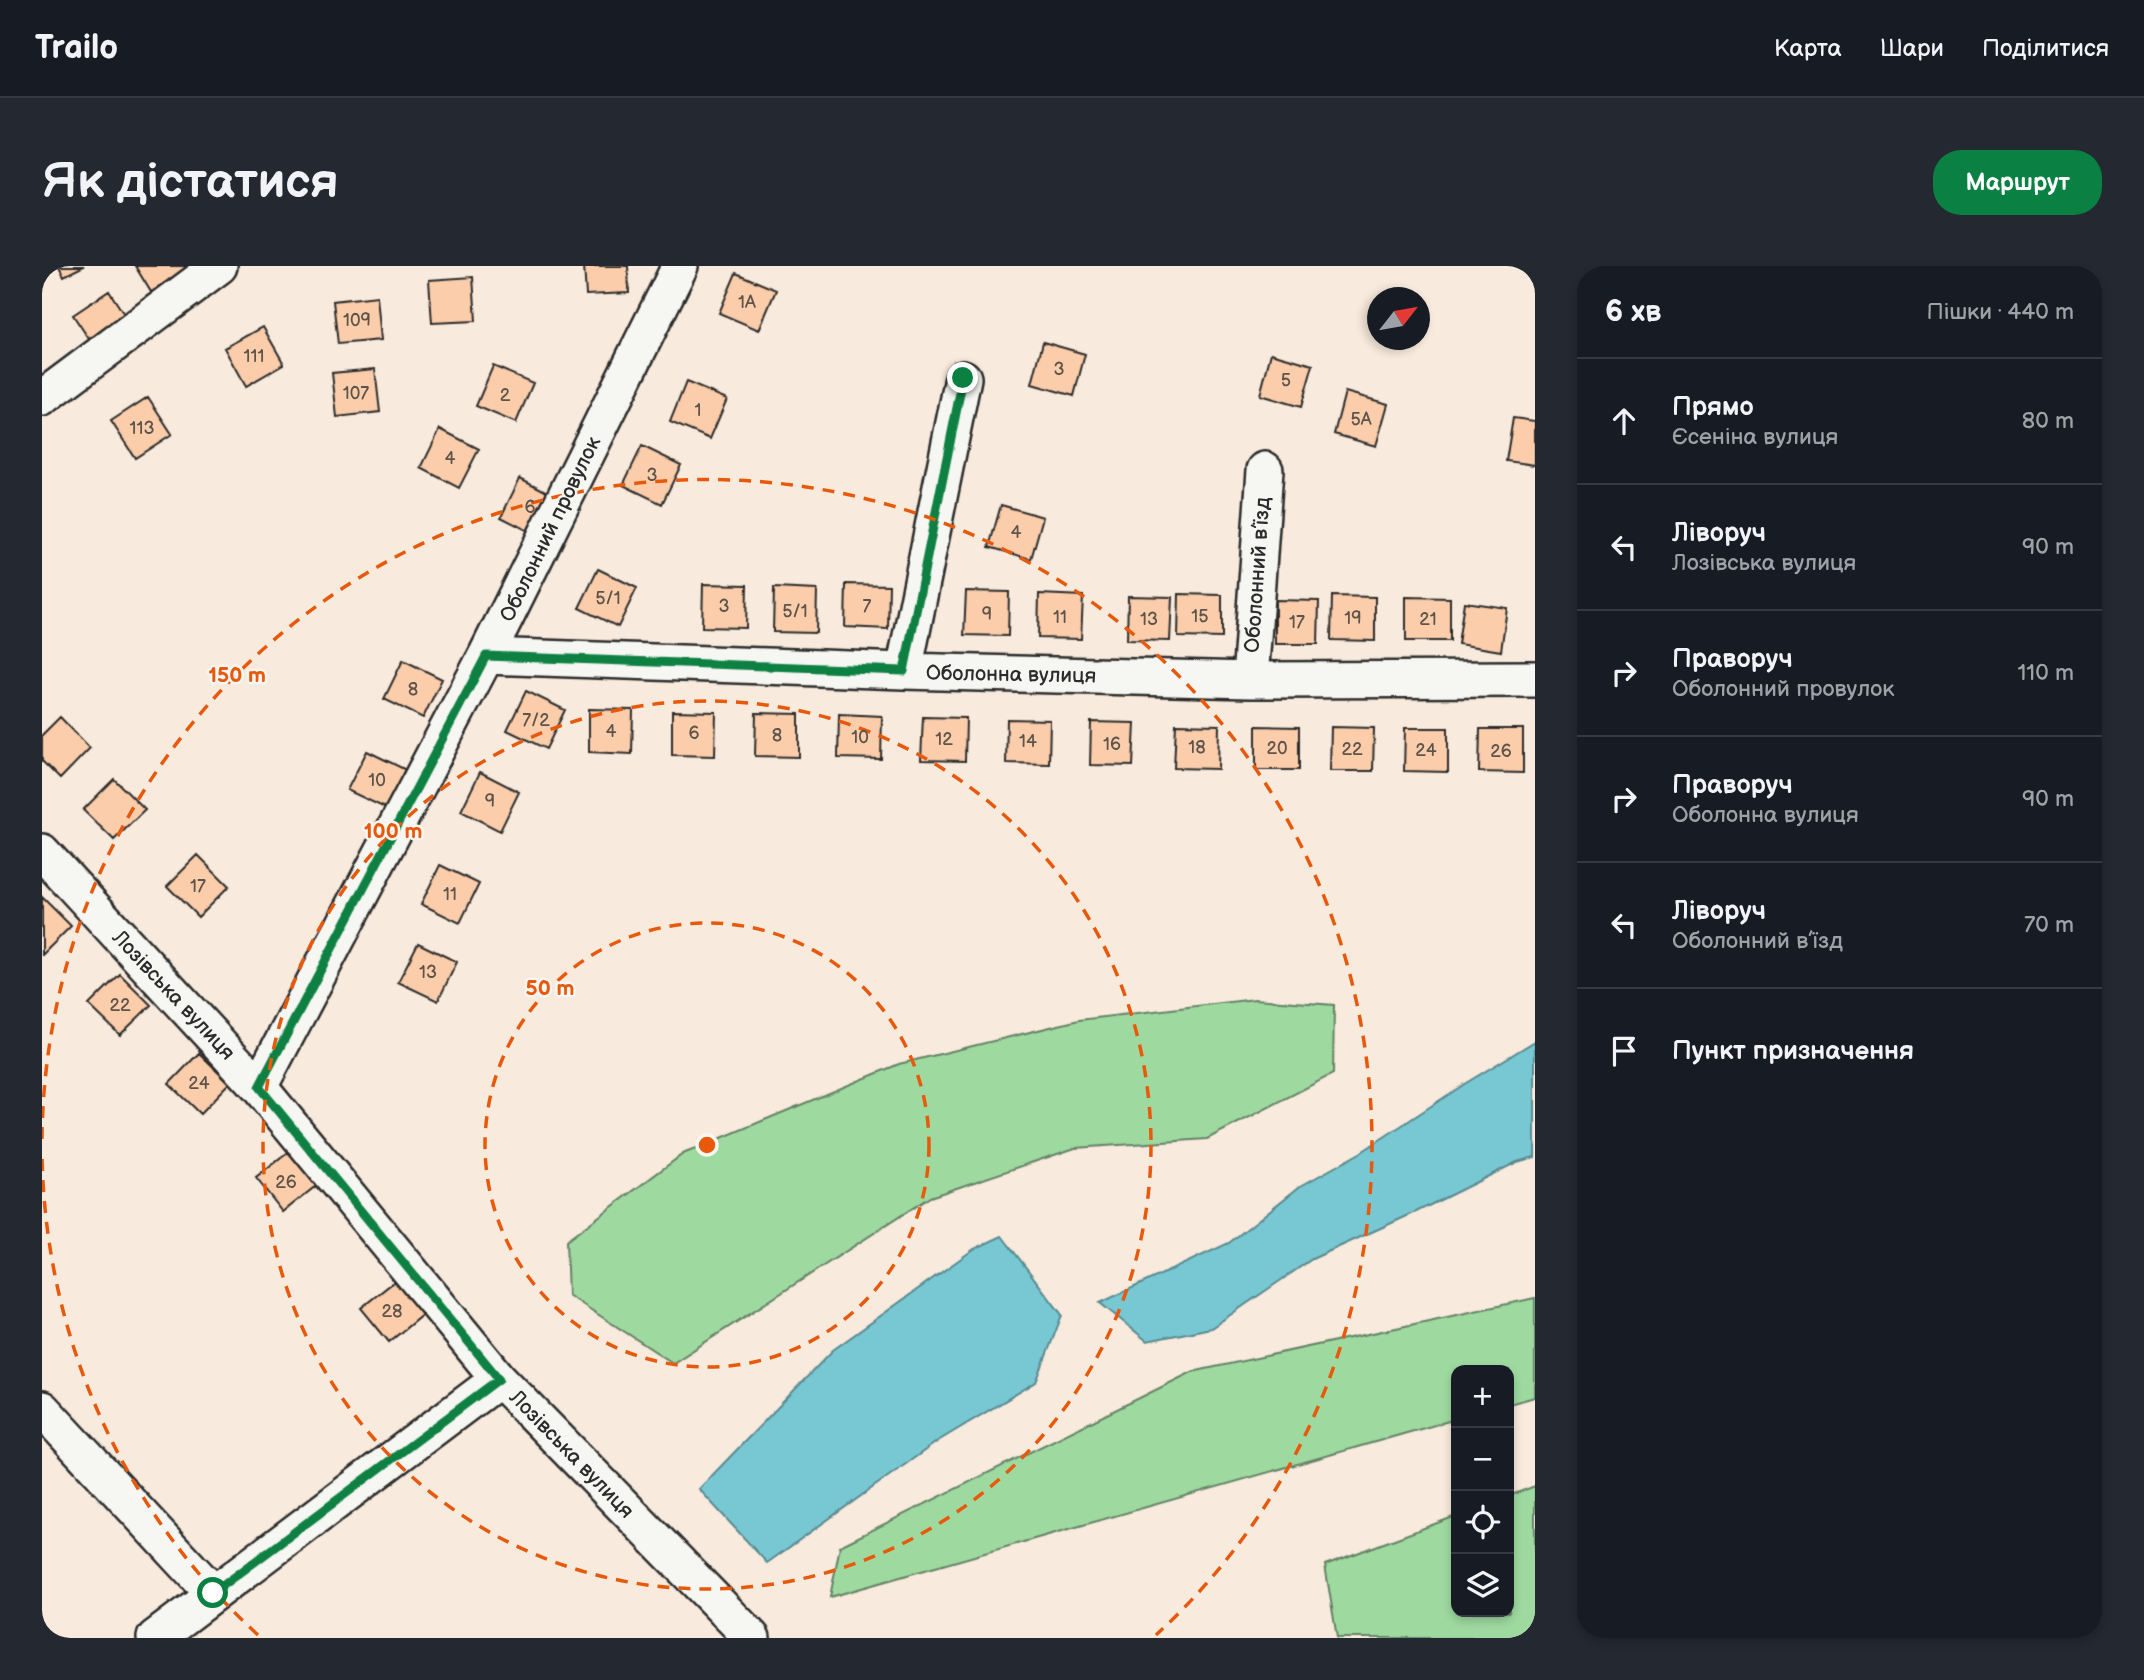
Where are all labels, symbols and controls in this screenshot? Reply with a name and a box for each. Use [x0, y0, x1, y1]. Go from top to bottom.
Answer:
text: Trailo [35, 28, 118, 68]
text: Карта [1774, 34, 1842, 63]
text: Шари [1880, 34, 1944, 63]
text: Поділитися [1982, 34, 2109, 63]
button: Маршрут [1933, 150, 2102, 215]
text: Як дістатися [42, 153, 339, 212]
north arrow [1367, 287, 1430, 350]
house number: 1А [738, 292, 756, 313]
text: 6 хв [1605, 294, 1661, 330]
text: Пішки · 440 m [1927, 298, 2074, 326]
house number: 109 [343, 310, 371, 331]
house number: 111 [244, 346, 264, 367]
house number: 3 [1053, 359, 1065, 380]
route end [947, 362, 978, 393]
house number: 5 [1281, 370, 1291, 391]
house number: 107 [343, 383, 369, 404]
house number: 2 [500, 385, 511, 406]
text: Прямо [1672, 392, 1754, 423]
house number: 1 [695, 400, 701, 421]
icon: ahead [1605, 402, 1643, 440]
text: 80 m [2022, 407, 2074, 435]
house number: 5А [1350, 409, 1372, 430]
house number: 113 [129, 418, 155, 439]
text: Єсеніна вулиця [1672, 423, 1838, 451]
street label: Оболонний провулок [495, 432, 606, 626]
house number: 4 [445, 448, 456, 469]
house number: 3 [646, 465, 658, 486]
street label: Оболонний в’їзд [1240, 496, 1275, 654]
house number: 6 [525, 497, 536, 518]
text: Ліворуч [1672, 518, 1766, 549]
house number: 4 [1011, 522, 1022, 543]
icon: left [1605, 528, 1643, 566]
text: 90 m [2022, 533, 2074, 561]
text: Лозівська вулиця [1672, 549, 1856, 577]
house number: 5/1 [595, 588, 621, 609]
house number: 3 [718, 596, 730, 617]
house number: 7 [863, 596, 872, 617]
house number: 5/1 [782, 601, 808, 622]
house number: 9 [982, 604, 992, 625]
house number: 15 [1191, 606, 1209, 627]
house number: 11 [1053, 607, 1067, 628]
house number: 19 [1344, 608, 1362, 629]
house number: 13 [1140, 609, 1158, 630]
house number: 21 [1419, 609, 1437, 630]
house number: 17 [1289, 612, 1305, 633]
text: Праворуч [1672, 644, 1793, 675]
icon: right [1605, 654, 1643, 692]
text: 110 m [2017, 659, 2074, 687]
street label: Оболонна вулиця [926, 661, 1096, 688]
text: 150 m [208, 663, 266, 688]
text: Оболонний провулок [1672, 675, 1894, 703]
house number: 8 [408, 679, 418, 700]
house number: 7/2 [522, 710, 550, 731]
house number: 4 [606, 721, 617, 742]
house number: 6 [689, 723, 700, 744]
house number: 8 [772, 725, 782, 746]
house number: 10 [851, 727, 869, 748]
house number: 12 [935, 729, 953, 750]
house number: 14 [1019, 731, 1037, 752]
house number: 16 [1103, 734, 1121, 755]
house number: 18 [1188, 737, 1206, 758]
house number: 20 [1266, 738, 1288, 759]
house number: 22 [1341, 739, 1363, 760]
house number: 24 [1415, 740, 1437, 761]
house number: 26 [1490, 741, 1512, 762]
house number: 10 [368, 770, 386, 791]
text: Праворуч [1672, 770, 1793, 801]
icon: right [1605, 780, 1643, 818]
text: 90 m [2022, 785, 2074, 813]
house number: 9 [485, 791, 495, 812]
text: Оболонна вулиця [1672, 801, 1859, 829]
text: 100 m [364, 819, 422, 844]
house number: 17 [190, 876, 206, 897]
house number: 11 [443, 884, 457, 905]
text: Ліворуч [1672, 896, 1766, 927]
icon: left [1605, 906, 1643, 944]
text: 70 m [2024, 911, 2074, 939]
street label: Лозівська вулиця [106, 925, 240, 1065]
text: Оболонний в’їзд [1672, 927, 1843, 955]
house number: 13 [419, 962, 437, 983]
text: 50 m [526, 976, 574, 1001]
house number: 22 [109, 995, 131, 1016]
icon: arrive [1605, 1032, 1643, 1070]
text: Пункт призначення [1672, 1036, 1914, 1067]
house number: 24 [188, 1073, 210, 1094]
centre of rings [695, 1133, 719, 1157]
house number: 26 [275, 1172, 297, 1193]
house number: 28 [381, 1301, 403, 1322]
map controls [1451, 1365, 1514, 1617]
button: + [1451, 1365, 1514, 1428]
street label: Лозівська вулиця [503, 1384, 639, 1524]
button: − [1451, 1428, 1514, 1491]
button: locate [1451, 1491, 1514, 1554]
button: layers [1451, 1554, 1514, 1617]
route start [197, 1577, 228, 1608]

